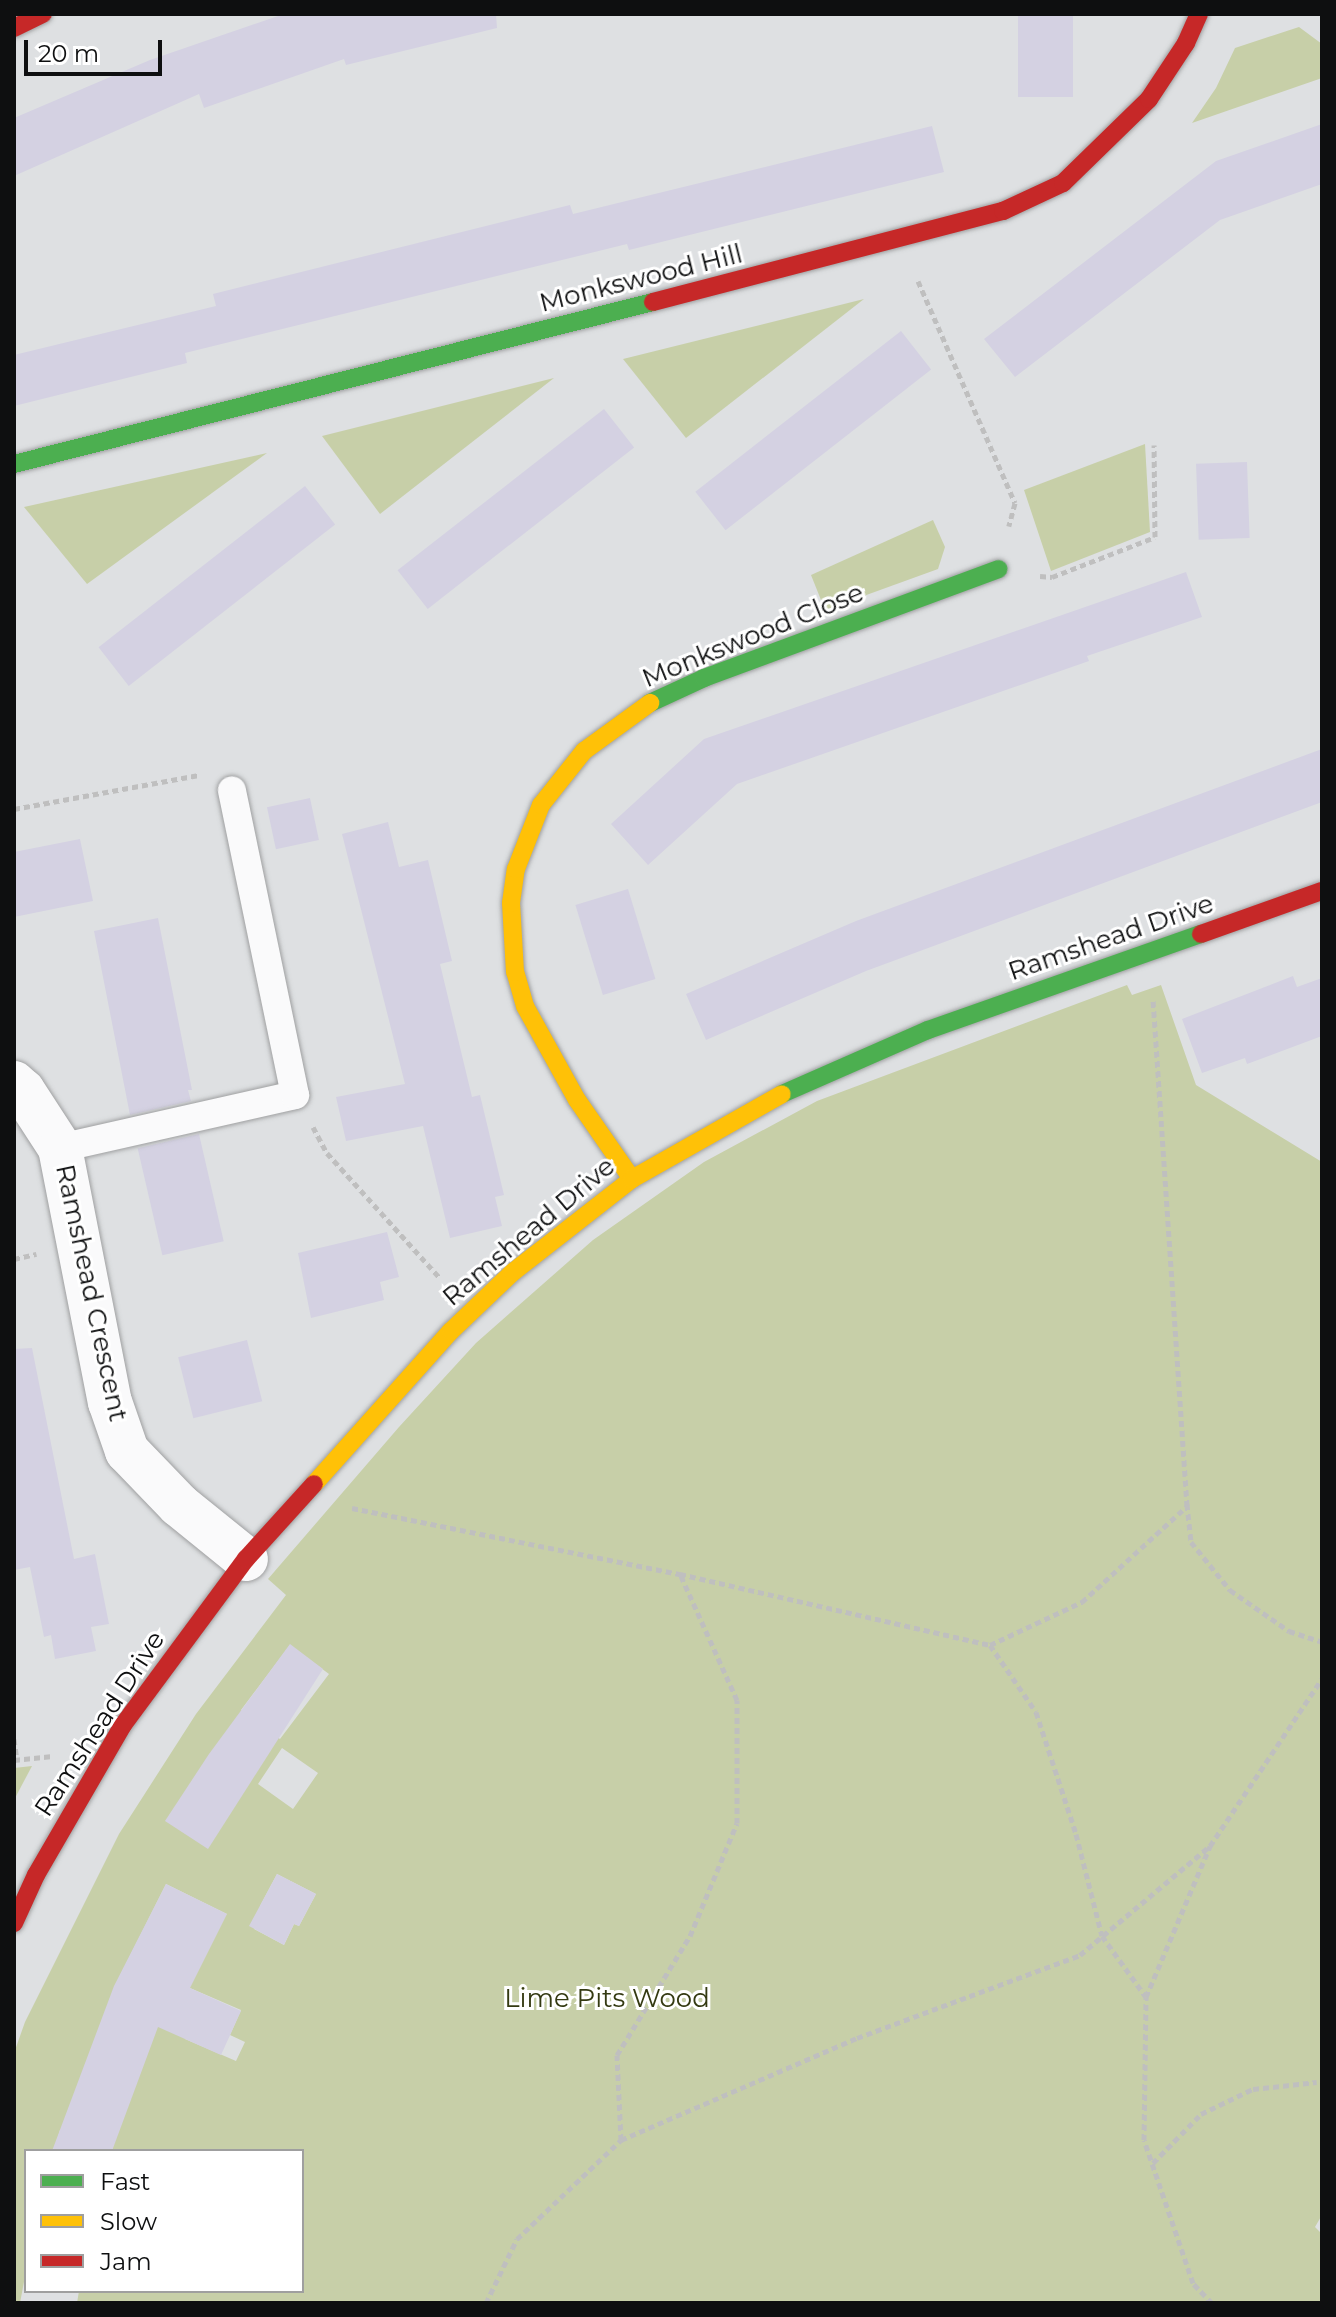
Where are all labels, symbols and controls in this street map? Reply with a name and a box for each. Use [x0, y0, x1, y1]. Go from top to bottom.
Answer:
scale bar [28, 24, 166, 74]
text: 20 m [38, 39, 99, 68]
street label: Monkswood Hill [536, 239, 746, 319]
street label: Monkswood Close [638, 577, 868, 695]
street label: Ramshead Drive [1004, 888, 1218, 988]
street label: Ramshead Drive [437, 1151, 621, 1313]
street label: Ramshead Crescent [48, 1162, 134, 1424]
street label: Ramshead Drive [28, 1625, 172, 1823]
park label: Lime Pits Wood [504, 1983, 710, 2015]
legend [24, 2149, 304, 2293]
text: Fast [100, 2167, 150, 2196]
text: Slow [100, 2207, 157, 2236]
text: Jam [100, 2247, 152, 2276]

